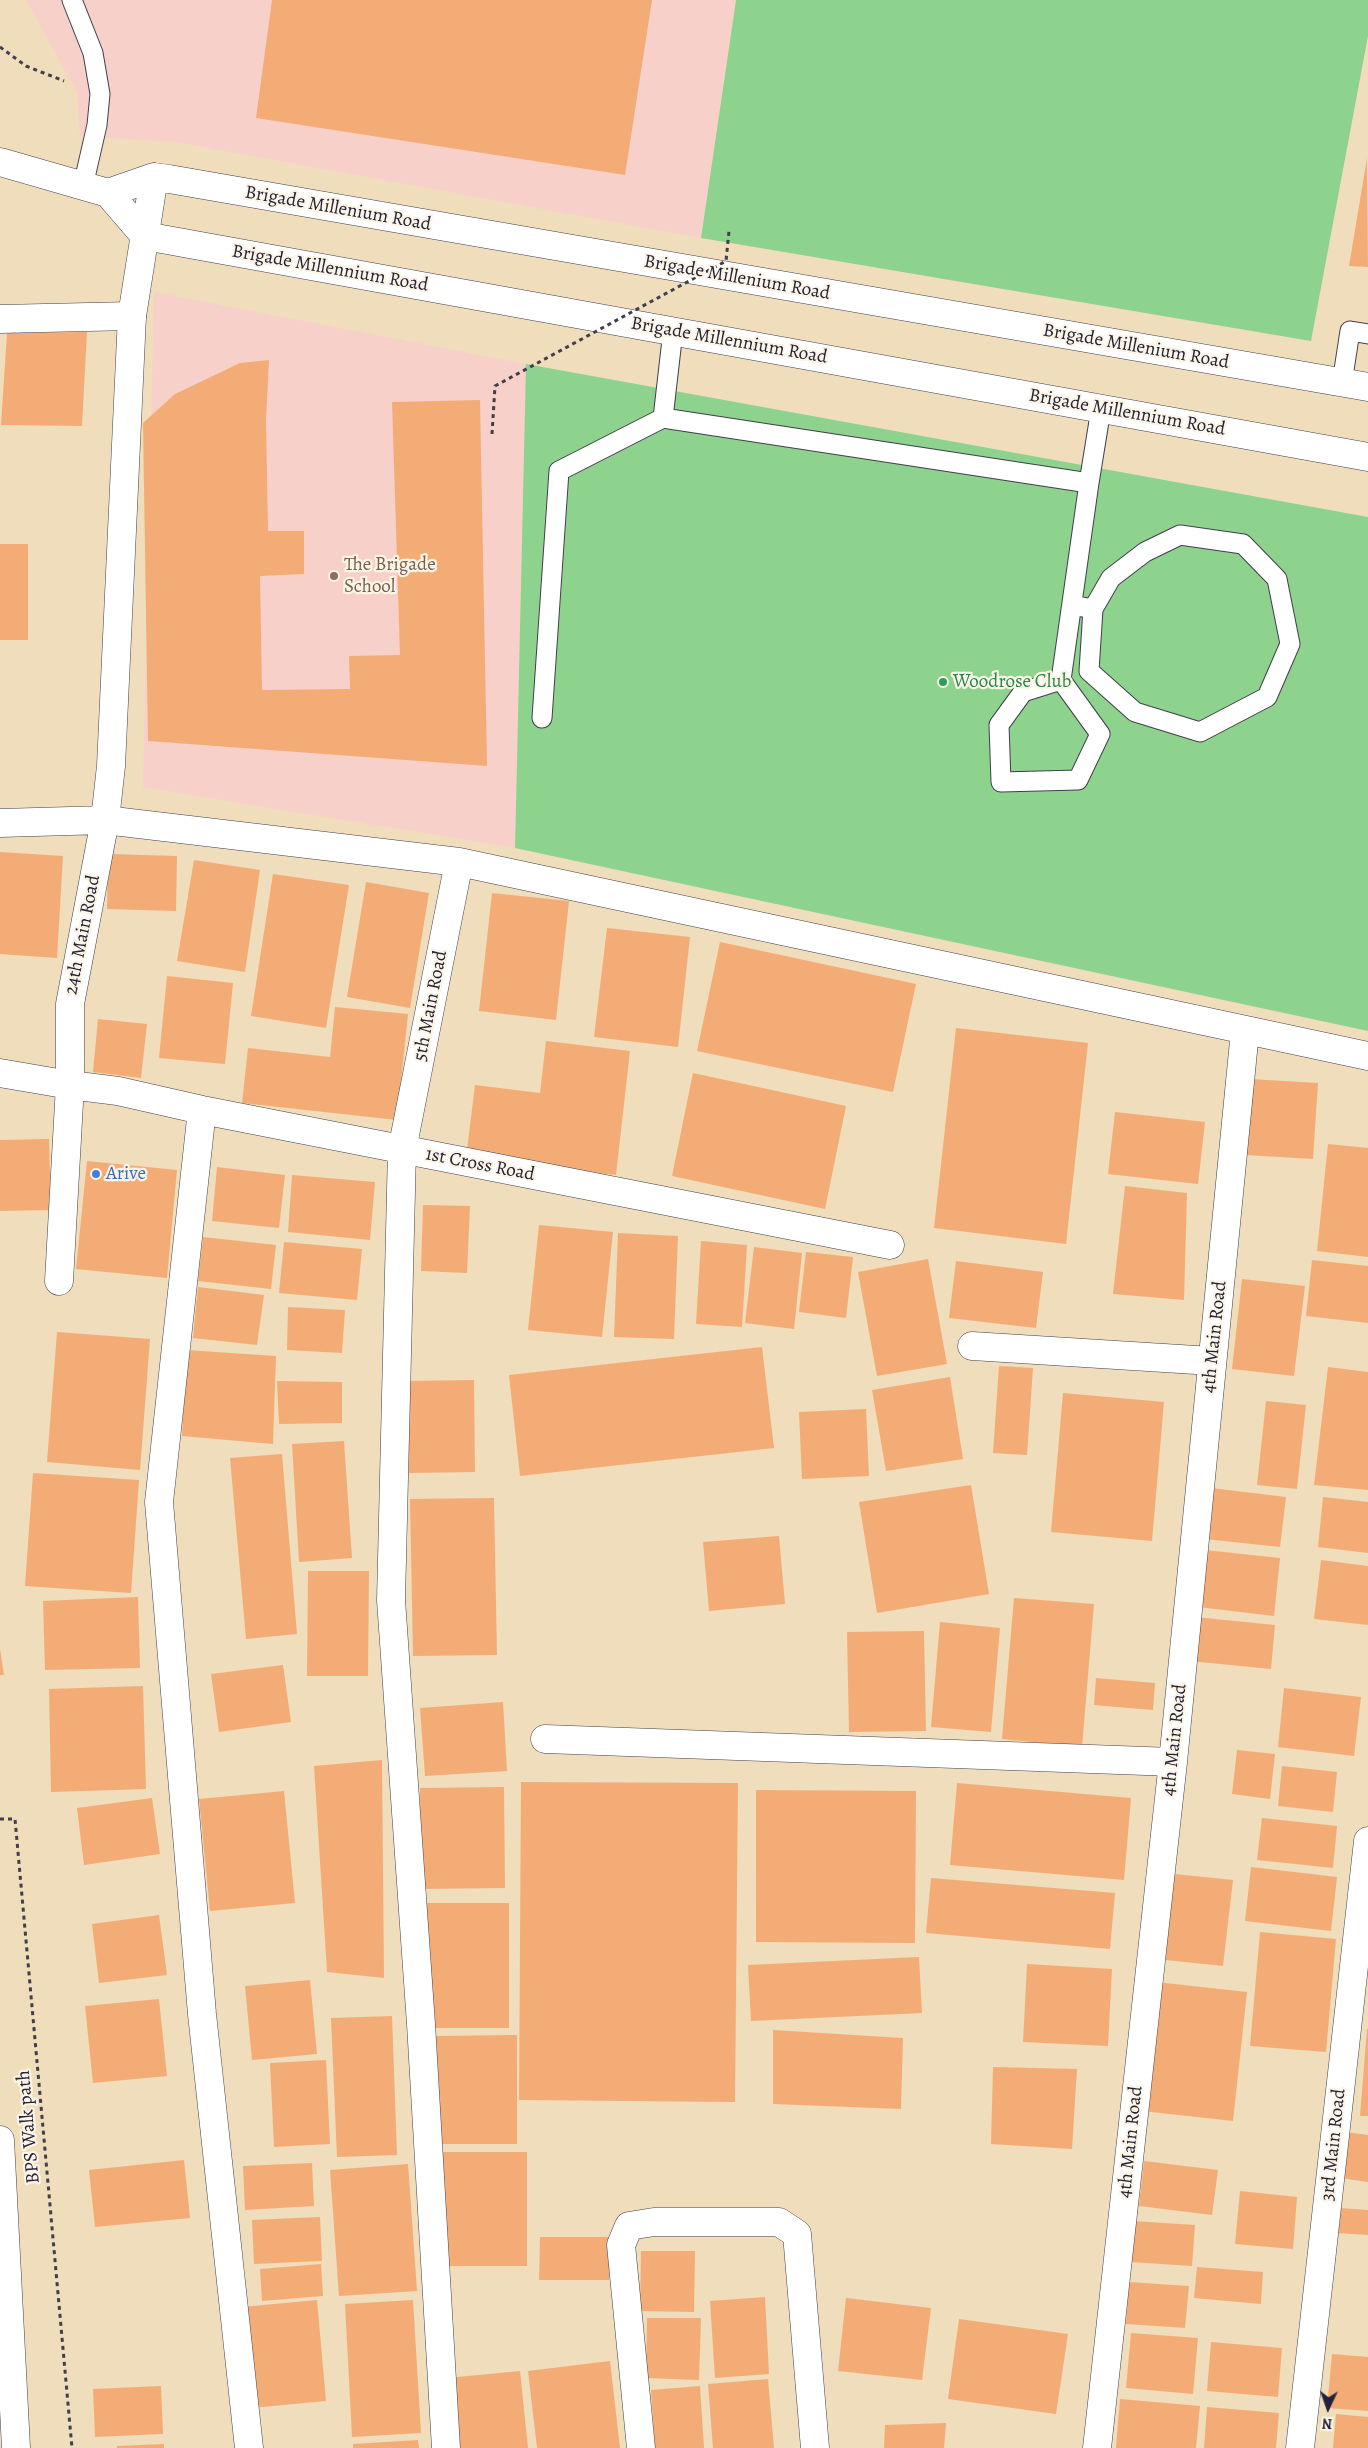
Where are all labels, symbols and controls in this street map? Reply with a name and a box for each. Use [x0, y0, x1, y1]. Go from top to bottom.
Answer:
street label: Brigade Millenium Road [243, 181, 433, 237]
street label: Brigade Millennium Road [230, 240, 430, 298]
street label: Brigade Millenium Road [642, 250, 832, 306]
street label: Brigade Millennium Road [629, 312, 829, 370]
street label: Brigade Millenium Road [1041, 319, 1231, 375]
street label: Brigade Millennium Road [1027, 384, 1227, 442]
place label: The Brigade School [344, 554, 436, 598]
marker: The Brigade School [328, 570, 340, 582]
place label: Woodrose Club [953, 671, 1071, 693]
marker: Woodrose Club [937, 676, 949, 688]
street label: 24th Main Road [60, 873, 106, 997]
street label: 5th Main Road [409, 949, 453, 1063]
street label: 1st Cross Road [423, 1143, 537, 1187]
place label: Arive [106, 1163, 146, 1185]
marker: Arive [90, 1168, 102, 1180]
street label: 4th Main Road [1198, 1280, 1232, 1394]
street label: 4th Main Road [1158, 1683, 1192, 1797]
street label: BPS Walk path [13, 2069, 45, 2185]
street label: 4th Main Road [1114, 2085, 1148, 2199]
street label: 3rd Main Road [1317, 2088, 1351, 2202]
north arrow [1303, 2383, 1353, 2433]
text: N [1322, 2414, 1333, 2433]

